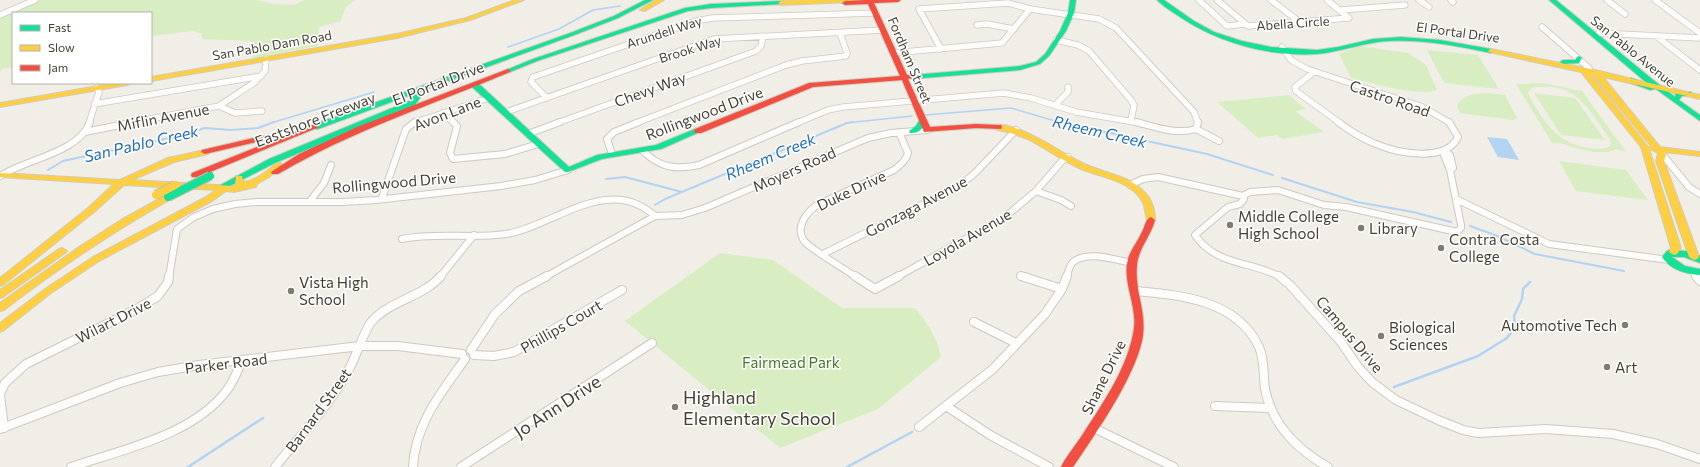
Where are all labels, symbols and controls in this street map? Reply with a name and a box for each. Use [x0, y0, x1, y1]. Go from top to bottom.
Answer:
legend [12, 12, 152, 84]
street label: Arundell Way [624, 12, 704, 52]
street label: Abella Circle [1256, 12, 1330, 34]
street label: San Pablo Avenue [1588, 12, 1679, 90]
street label: Fordham Street [885, 14, 935, 106]
street label: El Portal Drive [1415, 18, 1501, 46]
text: Fast [48, 20, 71, 34]
street label: San Pablo Dam Road [211, 27, 333, 63]
street label: Brook Way [657, 32, 723, 66]
text: Slow [48, 40, 75, 54]
street label: El Portal Drive [390, 57, 486, 109]
text: Jam [48, 60, 68, 75]
street label: Chevy Way [612, 68, 688, 110]
street label: Castro Road [1348, 76, 1432, 120]
street label: Rollingwood Drive [643, 82, 765, 144]
street label: Eastshore Freeway [252, 88, 378, 150]
street label: Avon Lane [411, 92, 483, 134]
street label: Miflin Avenue [115, 99, 211, 135]
water label: Rheem Creek [1051, 111, 1149, 151]
water label: San Pablo Creek [82, 120, 201, 165]
water label: Rheem Creek [722, 128, 818, 184]
street label: Moyers Road [750, 143, 838, 195]
street label: Duke Drive [814, 166, 889, 214]
street label: Rollingwood Drive [331, 168, 457, 196]
street label: Gonzaga Avenue [862, 172, 970, 240]
street label: Loyola Avenue [920, 205, 1014, 269]
place label: Middle College High School [1238, 207, 1339, 242]
place label: Library [1369, 219, 1418, 237]
marker: Middle College High School [1225, 220, 1235, 230]
marker: Library [1356, 223, 1366, 233]
place label: Contra Costa College [1449, 230, 1539, 265]
marker: Contra Costa College [1436, 243, 1446, 253]
place label: Vista High School [299, 273, 369, 308]
marker: Vista High School [286, 286, 296, 296]
street label: Campus Drive [1313, 292, 1387, 376]
street label: Wilart Drive [72, 293, 154, 347]
street label: Phillips Court [517, 295, 605, 357]
place label: Automotive Tech [1501, 316, 1617, 334]
place label: Biological Sciences [1389, 318, 1455, 353]
marker: Automotive Tech [1620, 320, 1630, 330]
marker: Biological Sciences [1376, 331, 1386, 341]
street label: Shane Drive [1077, 337, 1129, 417]
street label: Parker Road [184, 349, 268, 377]
park label: Fairmead Park [742, 353, 840, 371]
place label: Art [1615, 358, 1638, 376]
marker: Art [1602, 362, 1612, 372]
street label: Barnard Street [281, 364, 355, 456]
street label: Jo Ann Drive [509, 370, 605, 442]
place label: Highland Elementary School [683, 386, 836, 429]
marker: Highland Elementary School [670, 402, 680, 412]

